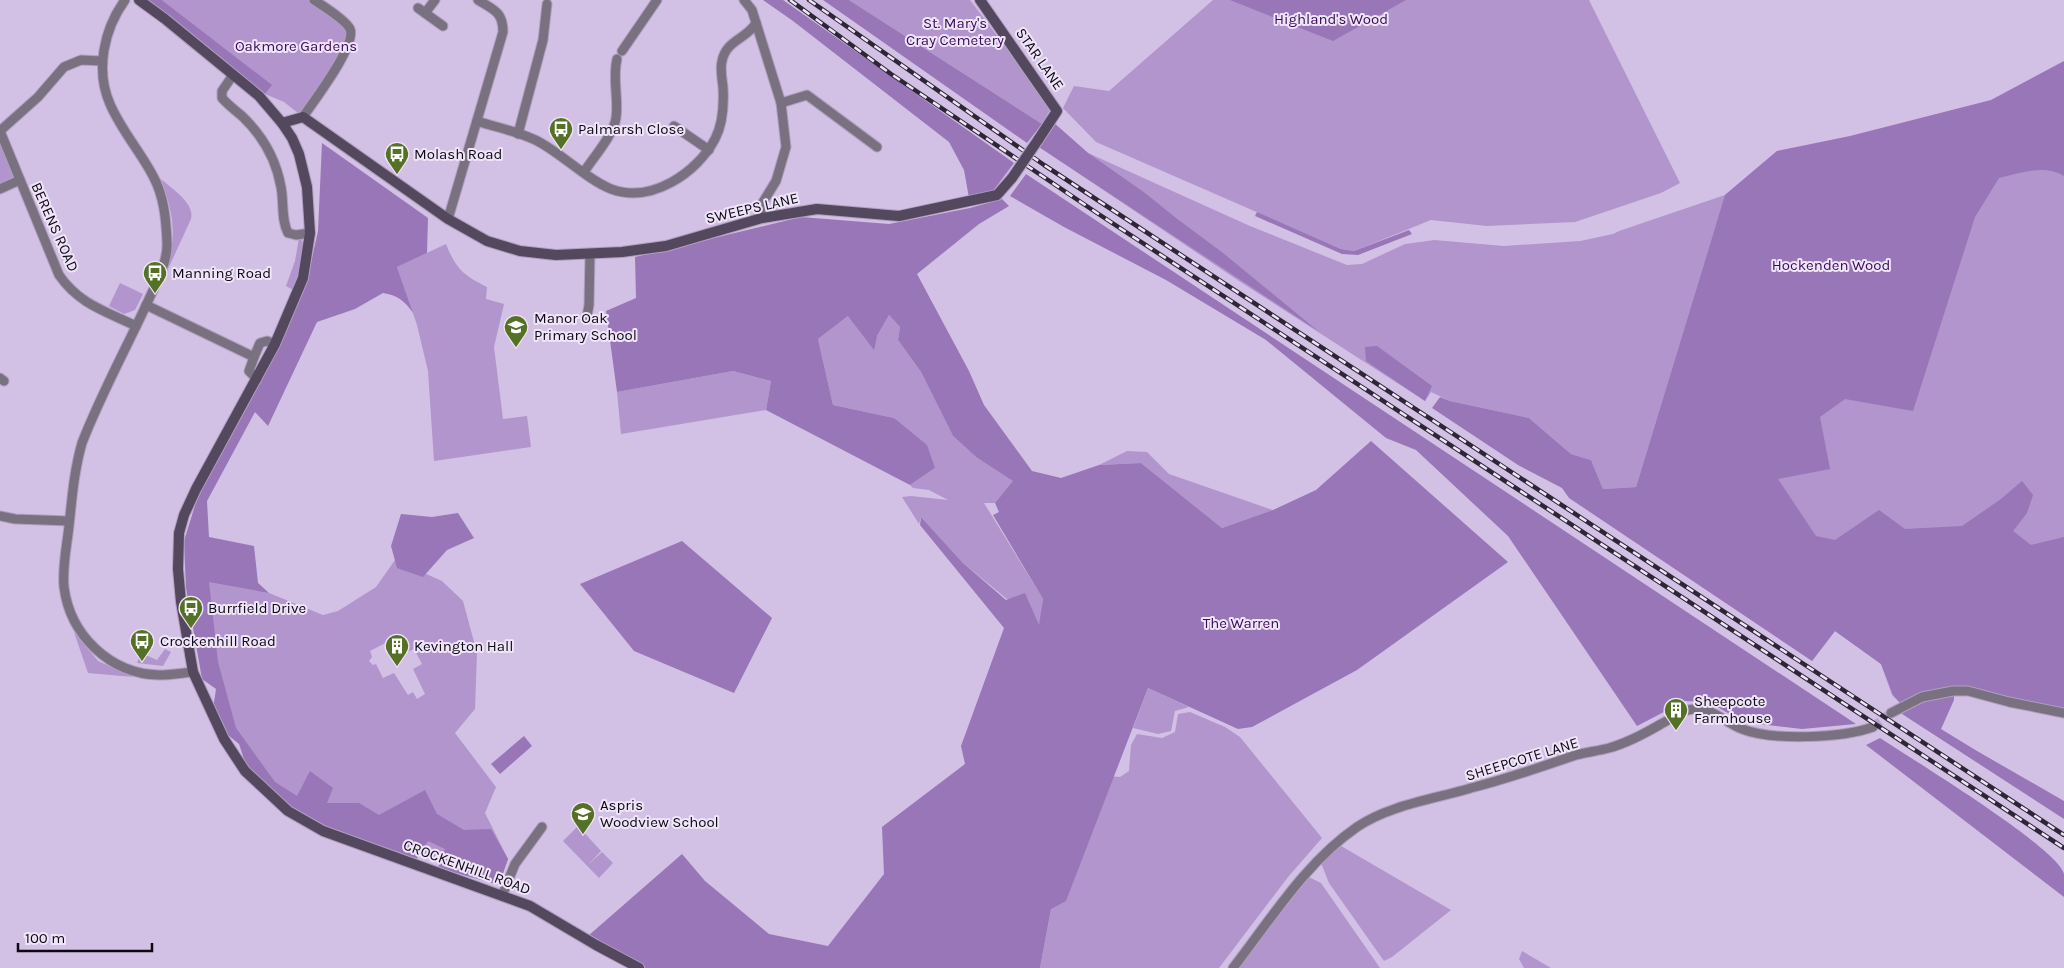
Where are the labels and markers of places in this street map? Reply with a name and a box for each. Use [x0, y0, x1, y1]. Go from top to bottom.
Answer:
bus stop icon: Palmarsh Close [548, 116, 574, 150]
place label: Palmarsh Close [578, 120, 684, 138]
bus stop icon: Molash Road [384, 141, 410, 175]
place label: Molash Road [414, 145, 502, 163]
bus stop icon: Manning Road [142, 260, 168, 294]
place label: Manning Road [172, 264, 271, 282]
place label: Manor Oak Primary School [534, 309, 637, 344]
school or university icon: Manor Oak Primary School [503, 314, 529, 348]
bus stop icon: Burrfield Drive [178, 595, 204, 629]
place label: Burrfield Drive [208, 599, 306, 617]
bus stop icon: Crockenhill Road [129, 628, 155, 662]
place label: Crockenhill Road [160, 632, 276, 650]
building icon: Kevington Hall [384, 633, 410, 667]
place label: Kevington Hall [414, 637, 513, 655]
place label: Sheepcote Farmhouse [1694, 692, 1771, 727]
building icon: Sheepcote Farmhouse [1663, 697, 1689, 731]
place label: Aspris Woodview School [600, 796, 719, 831]
school or university icon: Aspris Woodview School [570, 801, 596, 835]

